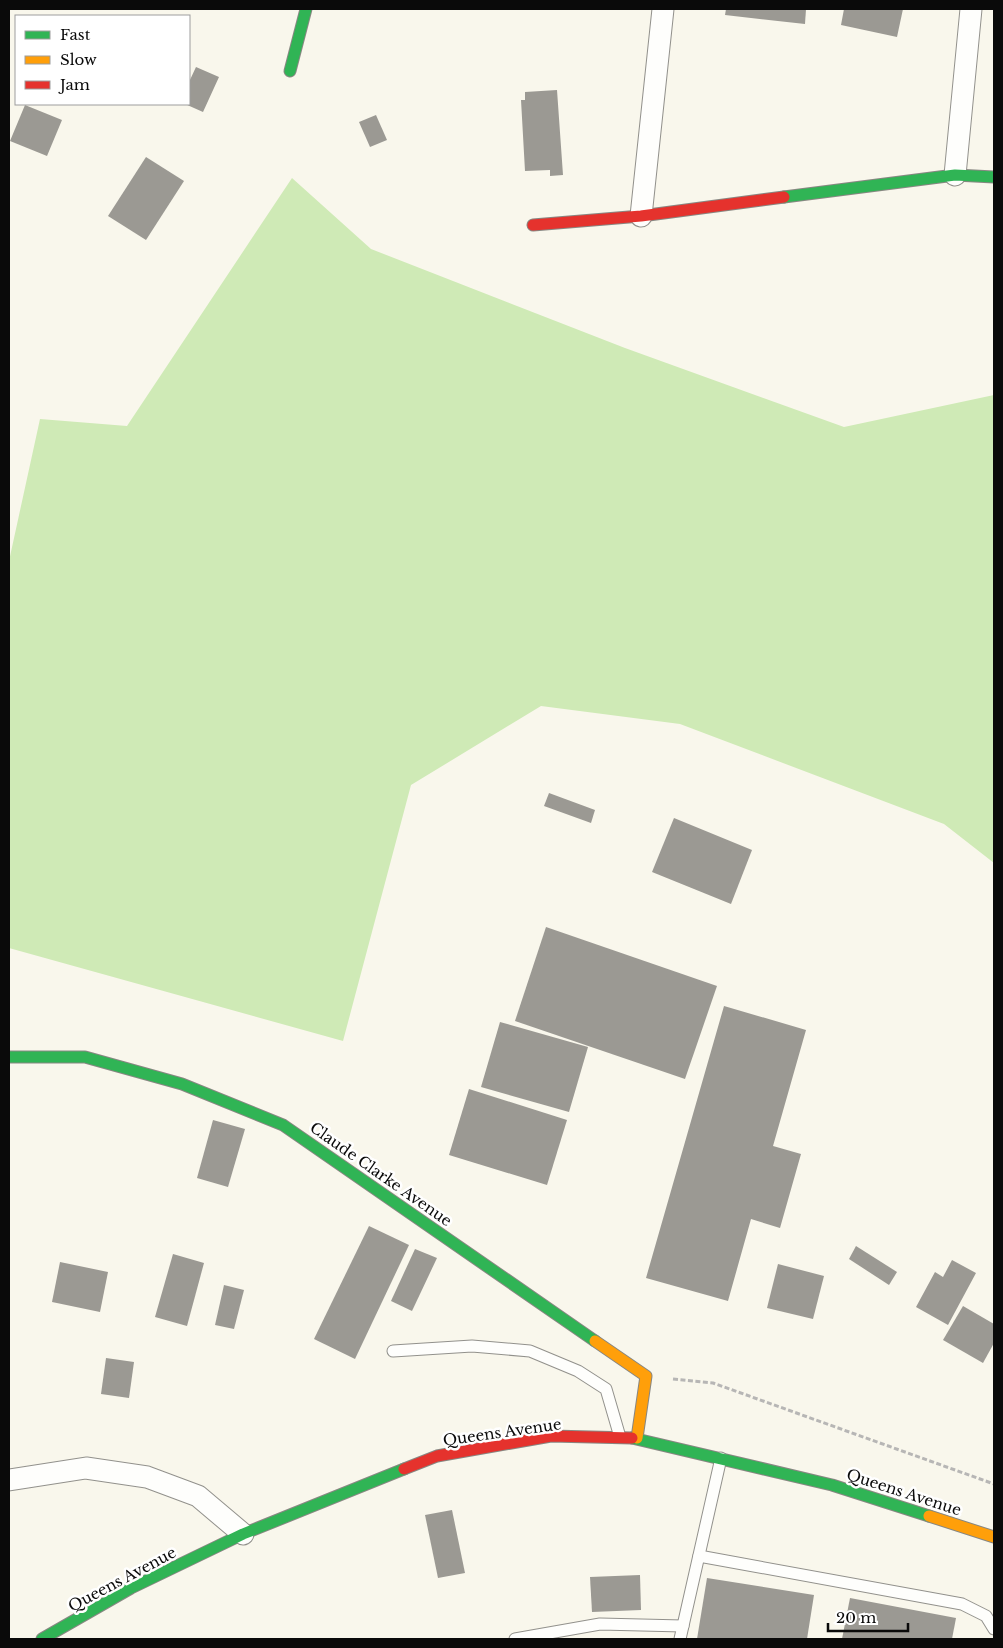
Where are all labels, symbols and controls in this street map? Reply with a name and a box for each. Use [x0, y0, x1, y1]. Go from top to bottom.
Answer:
legend [15, 15, 190, 105]
text: Fast [60, 25, 91, 44]
text: Slow [60, 50, 97, 69]
text: Jam [58, 75, 90, 94]
street label: Claude Clarke Avenue [306, 1118, 456, 1230]
street label: Queens Avenue [442, 1414, 562, 1450]
street label: Queens Avenue [844, 1465, 964, 1519]
street label: Queens Avenue [65, 1543, 179, 1615]
scale bar [828, 1600, 908, 1632]
text: 20 m [836, 1608, 876, 1627]

